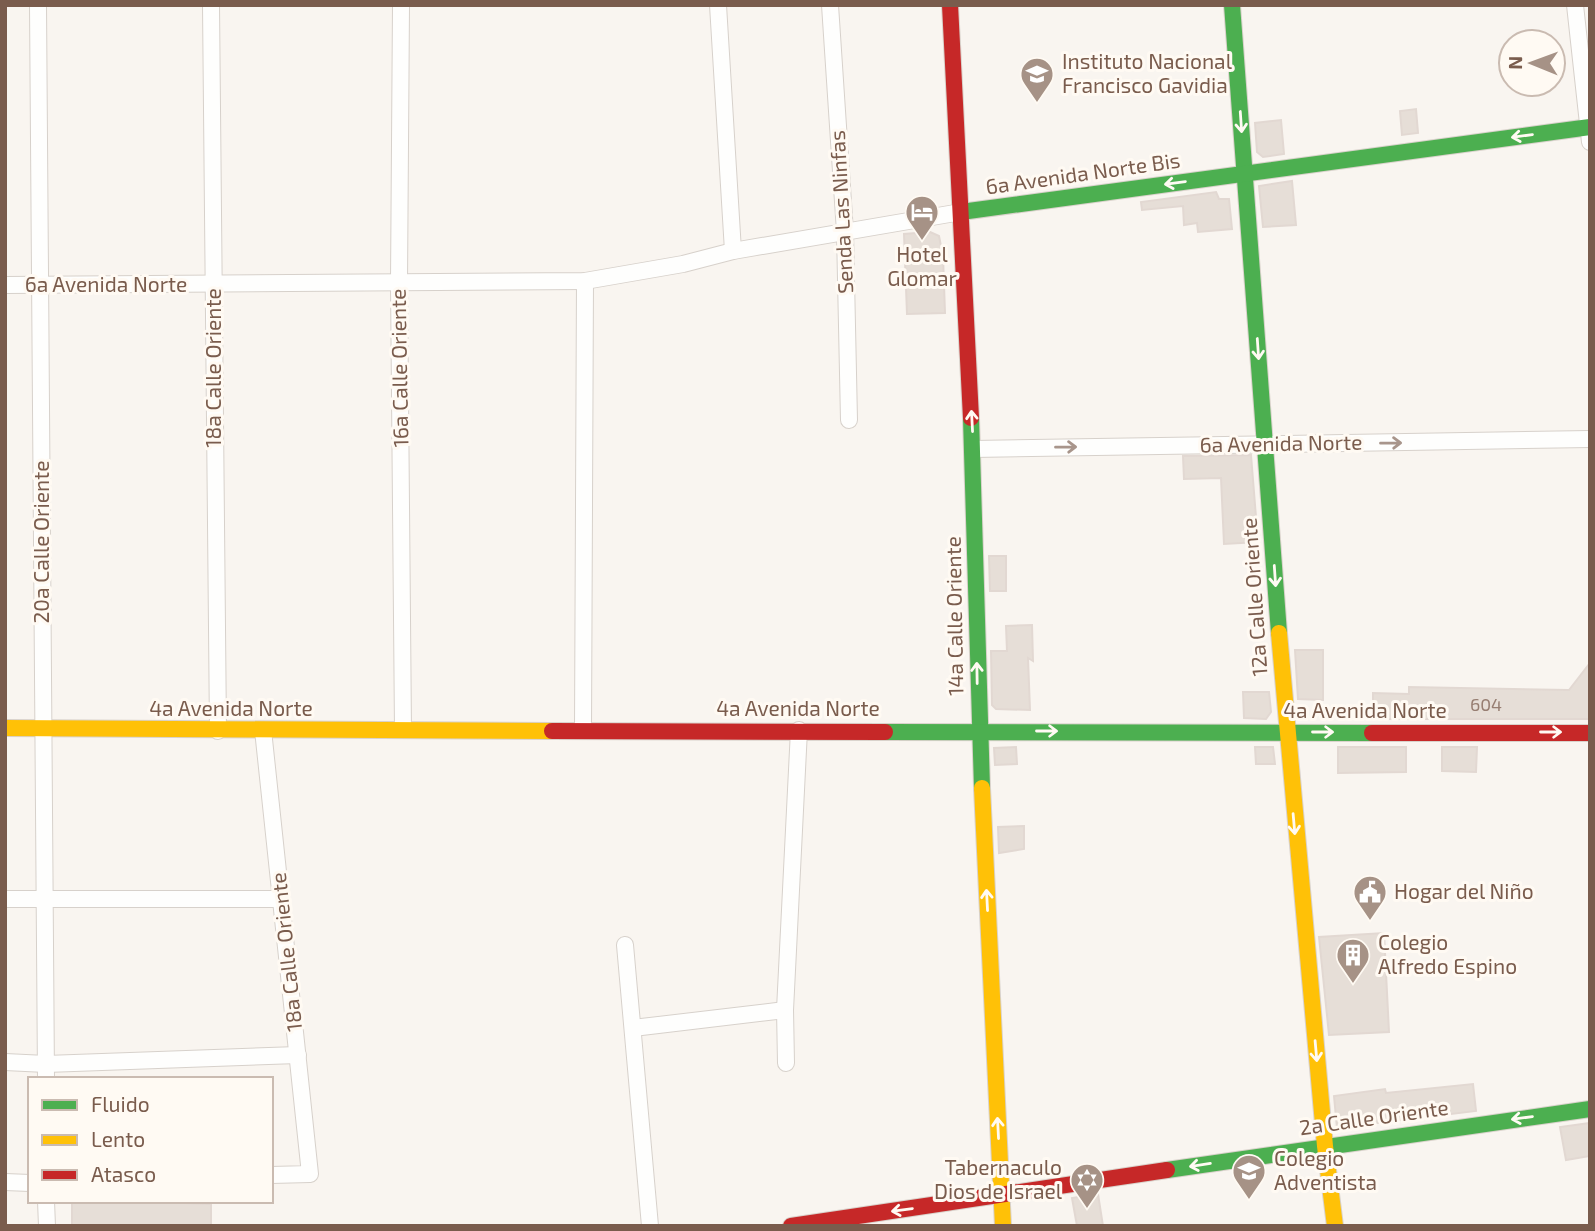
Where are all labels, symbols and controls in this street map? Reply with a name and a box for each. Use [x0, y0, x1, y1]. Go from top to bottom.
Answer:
north arrow [1497, 28, 1567, 98]
place label: Instituto Nacional Francisco Gavidia [1062, 48, 1233, 97]
school or university icon: Instituto Nacional Francisco Gavidia [1018, 55, 1056, 104]
text: N [1503, 56, 1526, 70]
one-way arrow [1235, 110, 1248, 133]
one-way arrow [1511, 129, 1534, 142]
street label: Senda Las Ninfas [824, 130, 857, 294]
street label: 6a Avenida Norte Bis [984, 146, 1182, 199]
one-way arrow [1164, 176, 1187, 189]
hotel icon: Hotel Glomar [903, 193, 941, 242]
place label: Hotel Glomar [887, 241, 957, 290]
street label: 6a Avenida Norte [25, 271, 187, 296]
street label: 18a Calle Oriente [200, 288, 225, 448]
street label: 16a Calle Oriente [385, 288, 412, 448]
one-way arrow [1252, 337, 1265, 360]
one-way arrow [965, 410, 978, 433]
street label: 6a Avenida Norte [1199, 429, 1363, 456]
one-way arrow [1380, 436, 1403, 449]
one-way arrow [1054, 441, 1077, 454]
street label: 20a Calle Oriente [28, 460, 53, 624]
street label: 12a Calle Oriente [1235, 517, 1272, 677]
street label: 14a Calle Oriente [940, 536, 967, 696]
one-way arrow [1268, 564, 1281, 587]
one-way arrow [971, 662, 984, 685]
house number: 604 [1470, 693, 1502, 715]
street label: 4a Avenida Norte [149, 695, 313, 720]
street label: 4a Avenida Norte [716, 695, 880, 720]
street label: 4a Avenida Norte [1283, 697, 1447, 722]
one-way arrow [1035, 724, 1058, 738]
one-way arrow [1312, 725, 1335, 739]
one-way arrow [1539, 725, 1562, 739]
one-way arrow [1288, 812, 1301, 835]
street label: 18a Calle Oriente [265, 871, 306, 1033]
public building icon: Hogar del Niño [1351, 873, 1389, 922]
place label: Hogar del Niño [1394, 878, 1534, 903]
one-way arrow [980, 889, 993, 912]
place label: Colegio Alfredo Espino [1378, 929, 1517, 978]
building icon: Colegio Alfredo Espino [1334, 936, 1372, 985]
one-way arrow [1310, 1039, 1323, 1061]
legend [28, 1077, 273, 1203]
text: Fluido [91, 1091, 150, 1116]
street label: 2a Calle Oriente [1298, 1094, 1450, 1139]
one-way arrow [1511, 1112, 1534, 1125]
one-way arrow [991, 1116, 1004, 1139]
text: Lento [91, 1126, 145, 1151]
place label: Colegio Adventista [1274, 1145, 1377, 1194]
school or university icon: Colegio Adventista [1230, 1152, 1268, 1201]
place label: Tabernaculo Dios de Israel [934, 1154, 1063, 1203]
one-way arrow [1189, 1159, 1212, 1172]
text: Atasco [91, 1161, 156, 1186]
synagogue icon: Tabernaculo Dios de Israel [1068, 1161, 1106, 1210]
one-way arrow [892, 1204, 914, 1217]

